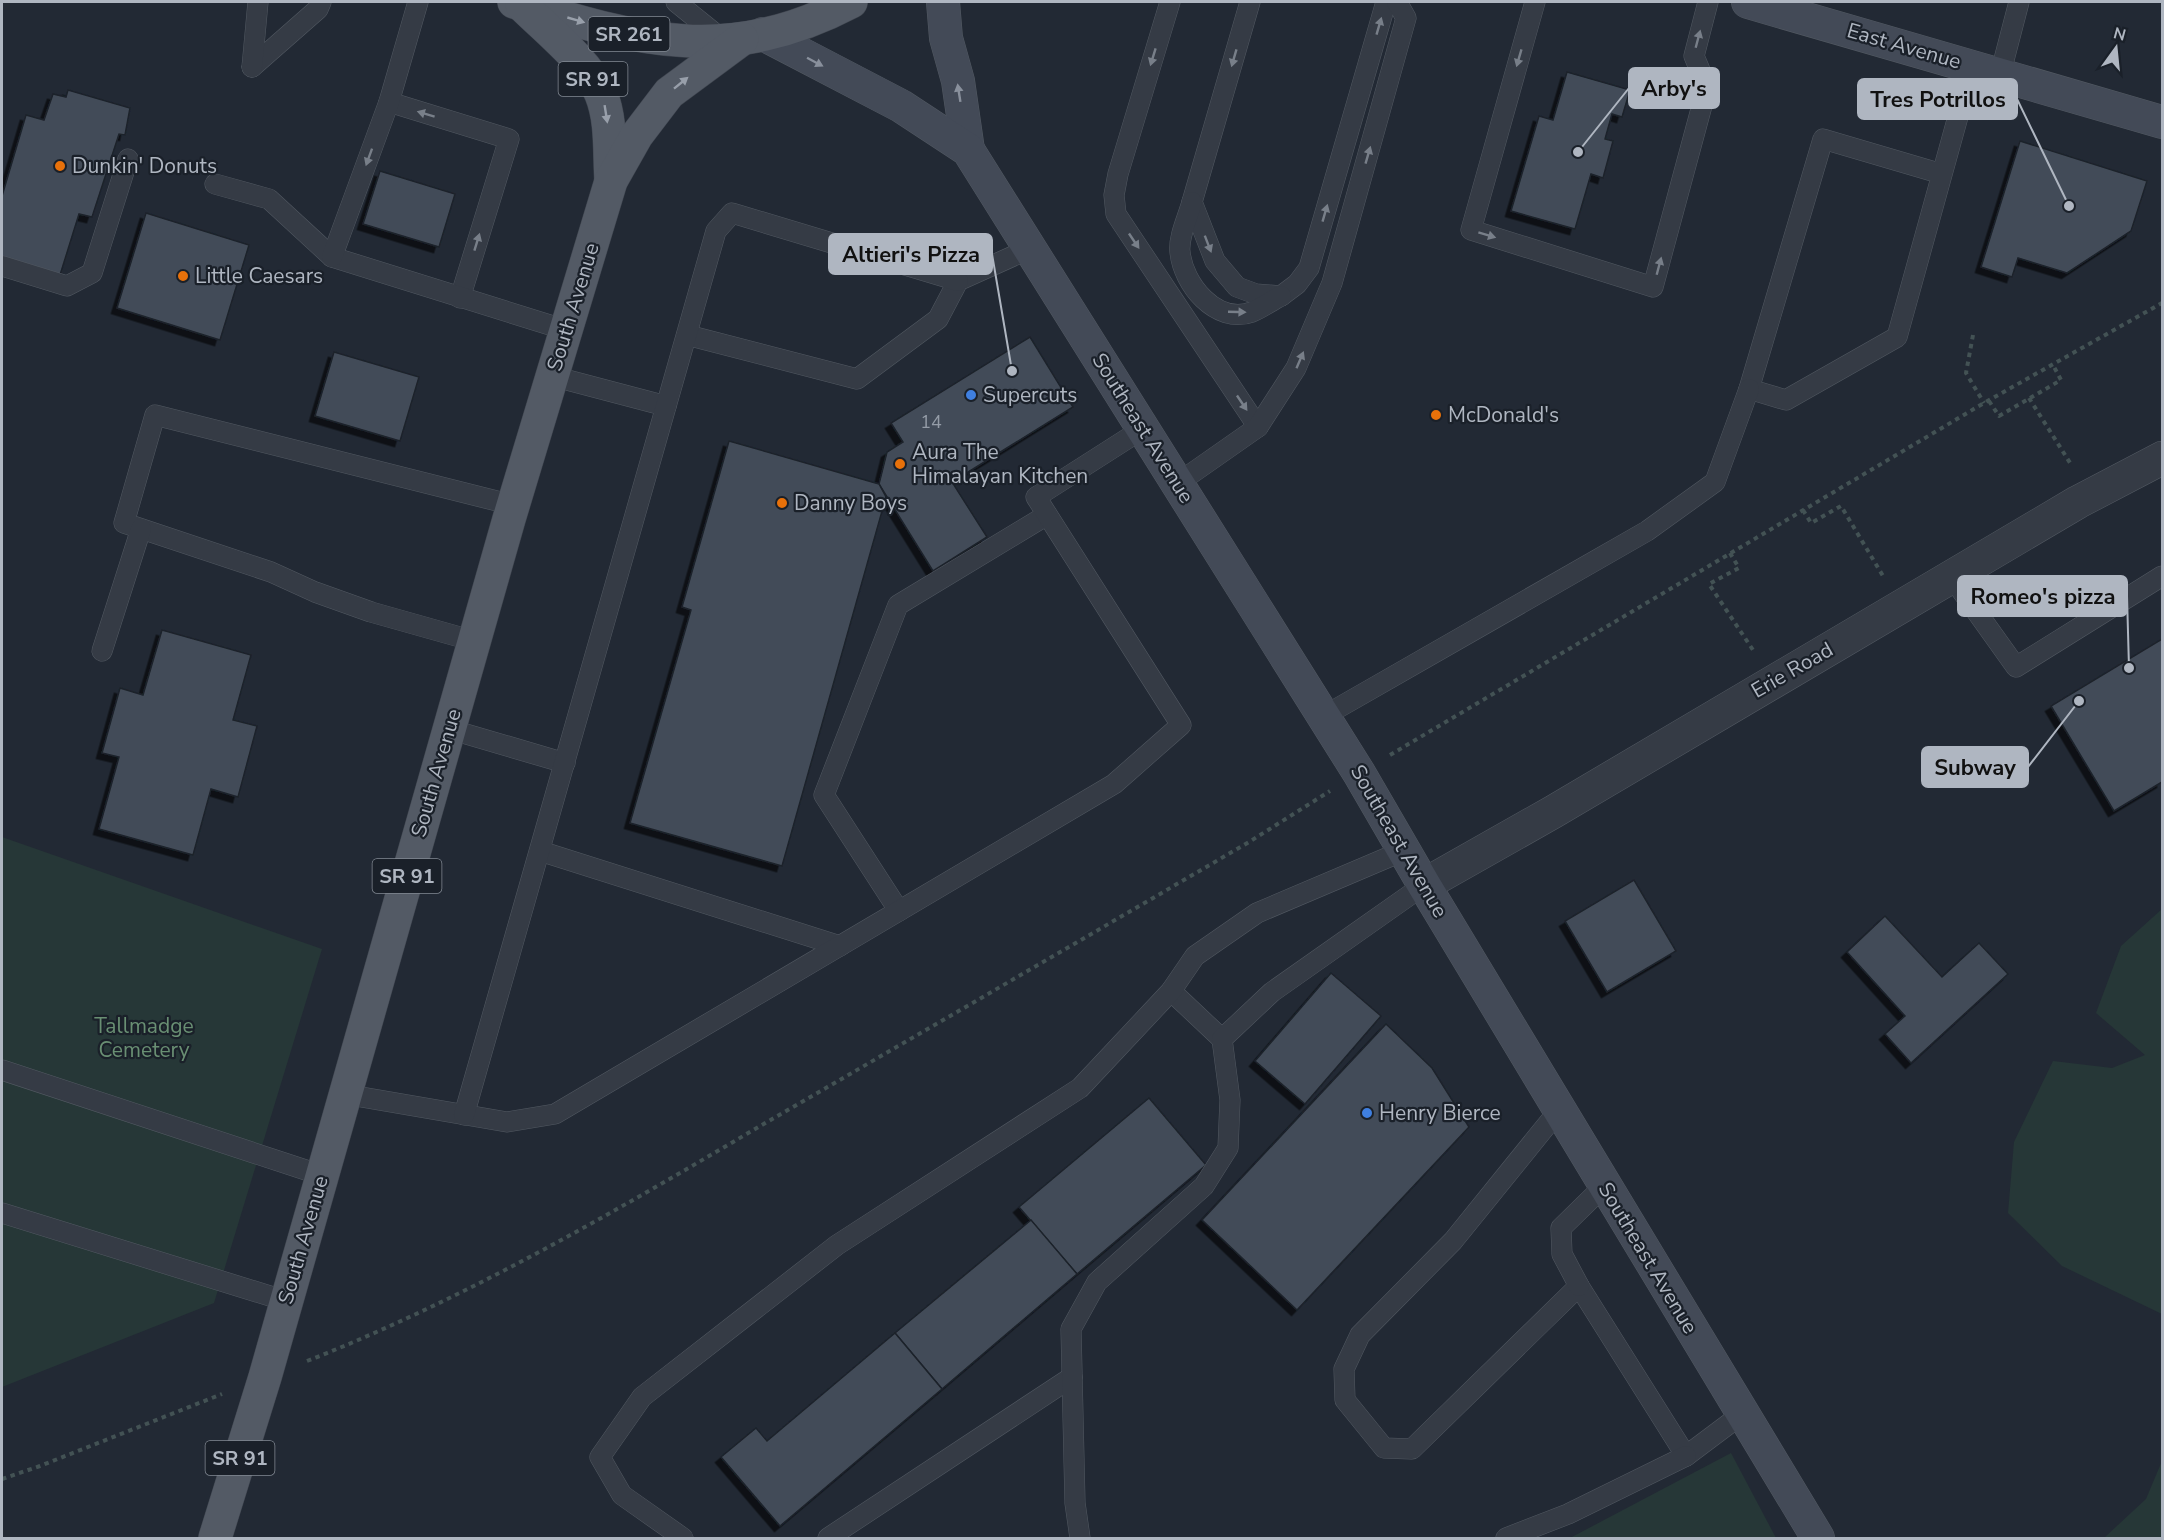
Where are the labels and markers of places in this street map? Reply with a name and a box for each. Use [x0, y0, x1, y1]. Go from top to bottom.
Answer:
callout: Arby's [1629, 68, 1719, 108]
callout: Tres Potrillos [1858, 79, 2017, 119]
place label: Dunkin' Donuts [72, 152, 217, 180]
marker: Dunkin' Donuts [53, 159, 67, 173]
callout: Altieri's Pizza [829, 234, 992, 274]
place label: Little Caesars [195, 262, 323, 290]
marker: Little Caesars [176, 269, 190, 283]
place label: Supercuts [983, 381, 1077, 409]
marker: Supercuts [964, 388, 978, 402]
place label: McDonald's [1448, 401, 1559, 429]
marker: McDonald's [1429, 408, 1443, 422]
place label: Aura The Himalayan Kitchen [912, 438, 1088, 490]
marker: Aura The Himalayan Kitchen [893, 457, 907, 471]
place label: Danny Boys [794, 489, 907, 517]
marker: Danny Boys [775, 496, 789, 510]
callout: Romeo's pizza [1958, 576, 2127, 616]
callout: Subway [1922, 747, 2028, 787]
place label: Henry Bierce [1379, 1099, 1501, 1127]
marker: Henry Bierce [1360, 1106, 1374, 1120]

